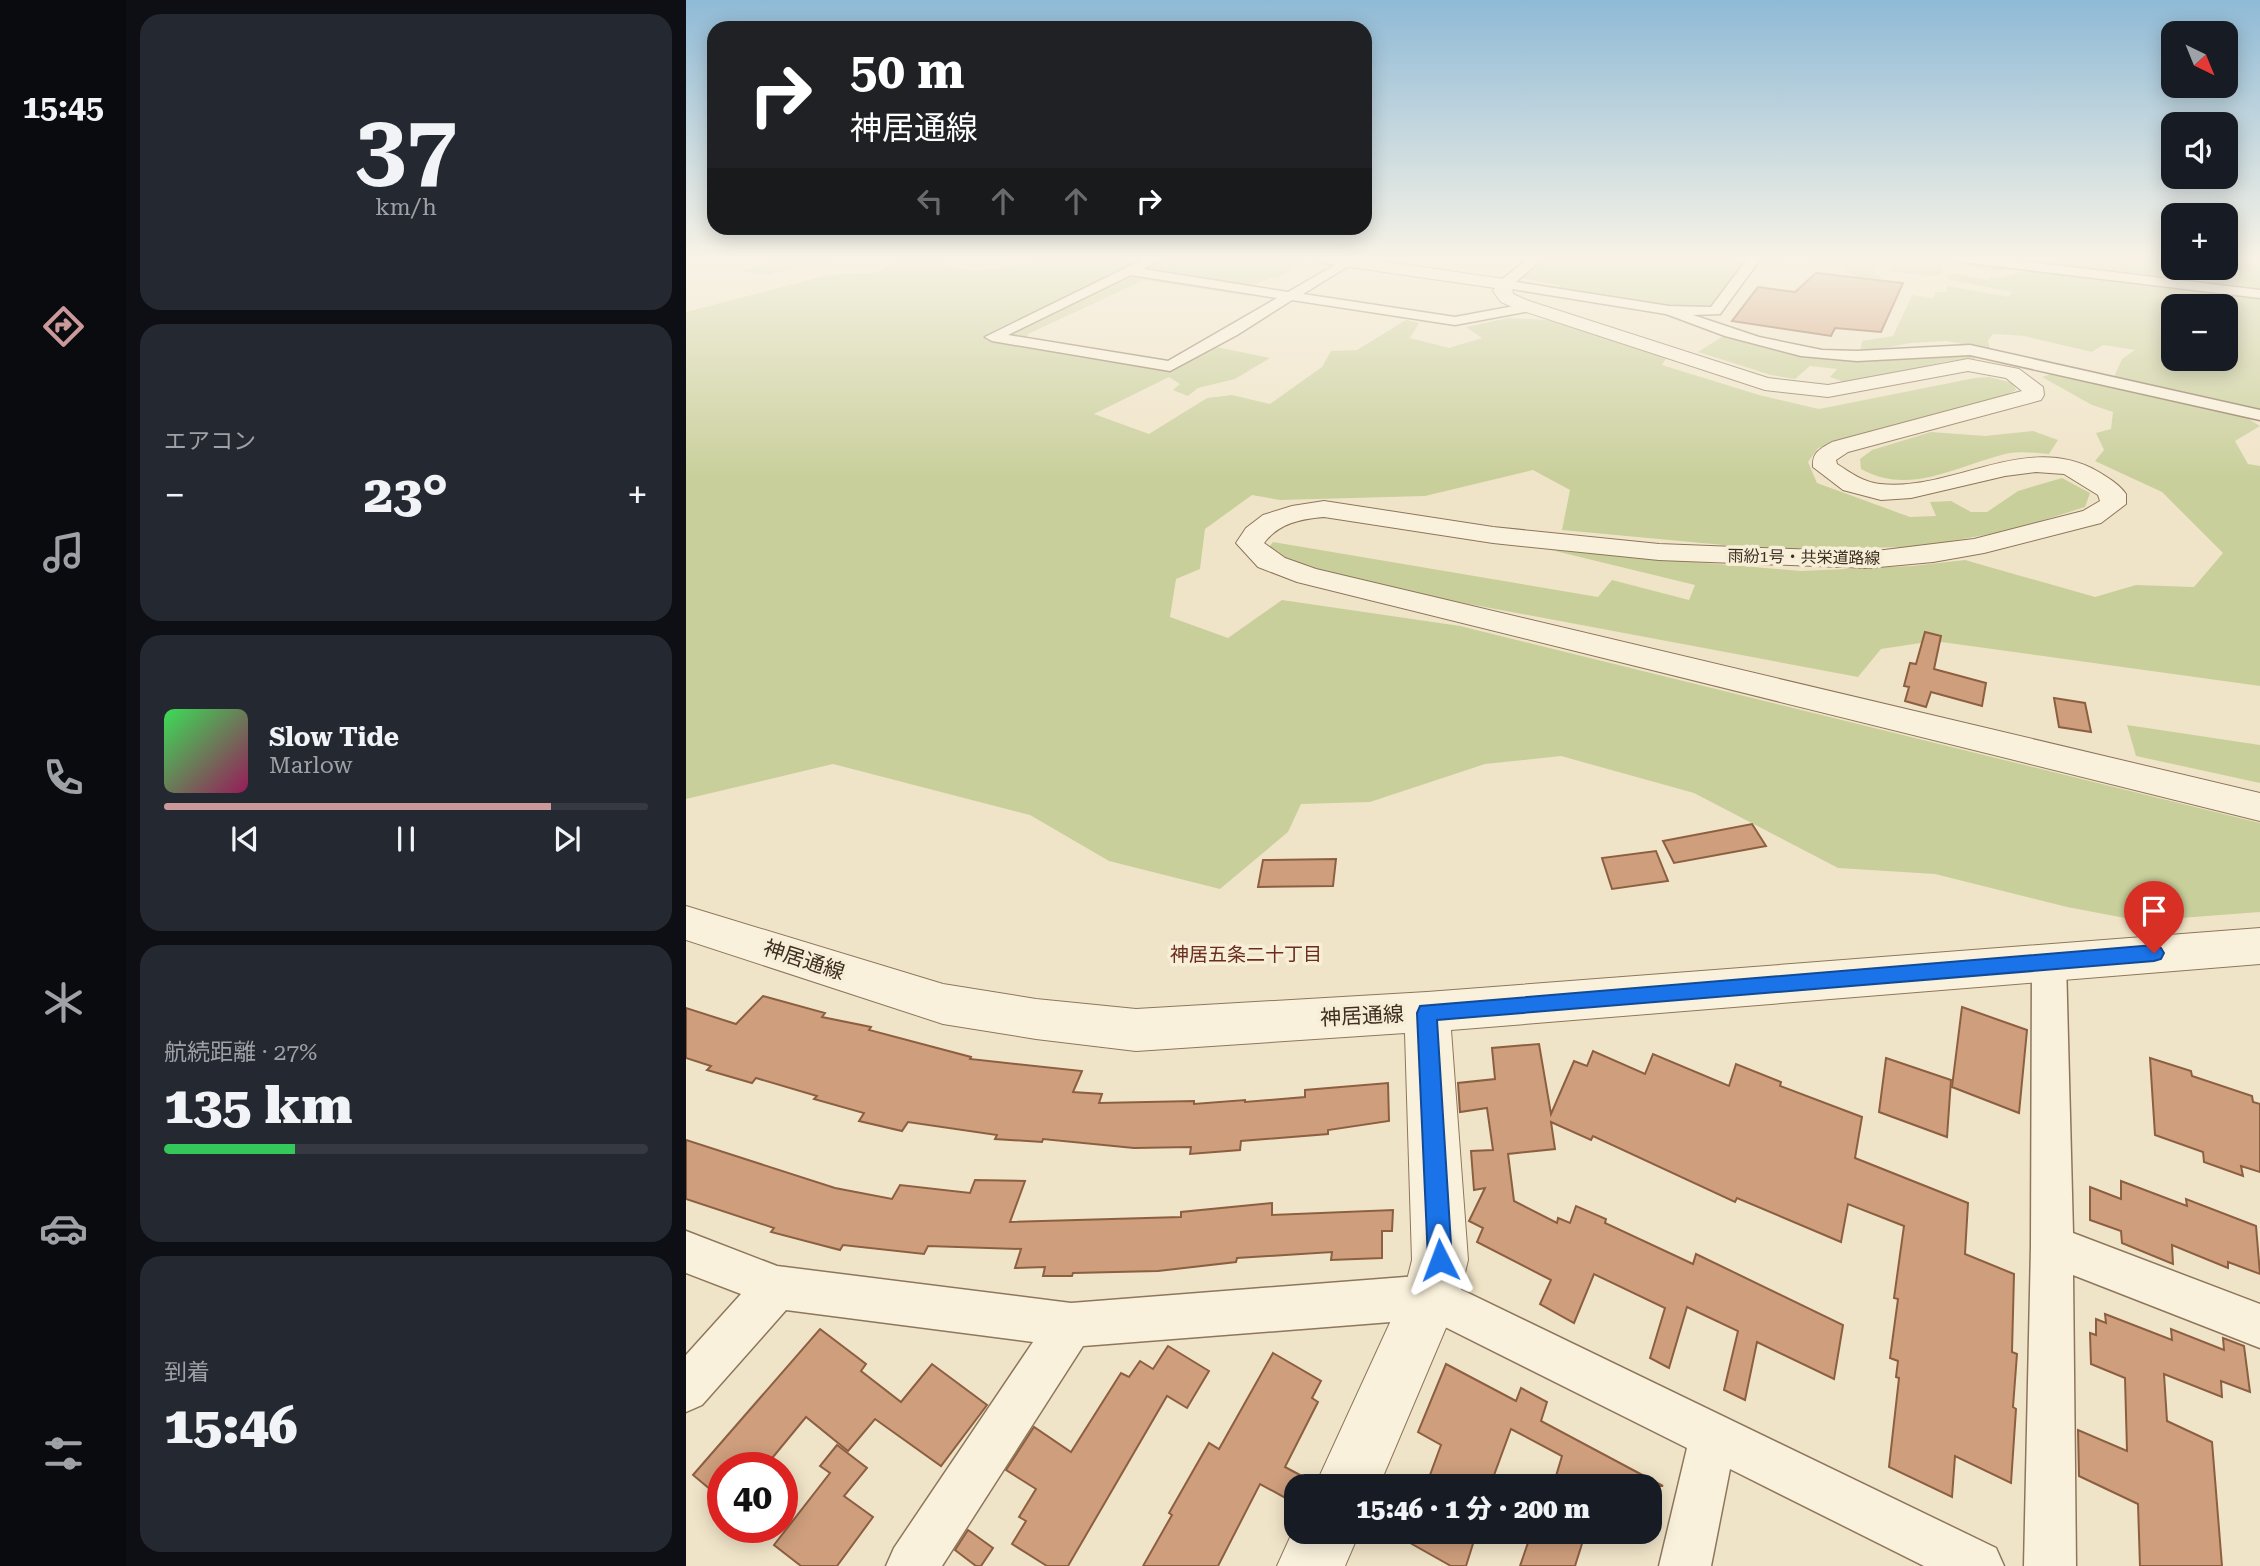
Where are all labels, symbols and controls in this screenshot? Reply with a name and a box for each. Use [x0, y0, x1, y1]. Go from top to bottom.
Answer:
north arrow [2161, 21, 2238, 98]
map controls [2161, 21, 2238, 371]
text: 50 m [850, 43, 965, 100]
icon: right [735, 49, 826, 140]
text: 15:45 [22, 88, 104, 126]
text: 37 [355, 95, 457, 201]
text: 神居通線 [850, 109, 978, 147]
button: sound [2161, 112, 2238, 189]
icon: left [911, 182, 949, 220]
icon: ahead [984, 182, 1022, 220]
icon: ahead [1057, 182, 1095, 220]
icon: right [1130, 182, 1168, 220]
text: km/h [375, 194, 437, 221]
button: + [2161, 203, 2238, 280]
button: − [2161, 294, 2238, 371]
icon: directions [39, 302, 88, 351]
text: エアコン [164, 428, 256, 455]
text: 23° [364, 464, 448, 525]
text: − [164, 473, 185, 517]
text: + [627, 473, 648, 517]
icon: music [39, 528, 88, 577]
street label: 雨紛1号・共栄道路線 [1727, 546, 1881, 568]
text: Slow Tide [269, 722, 399, 752]
text: Marlow [269, 752, 352, 779]
icon: phone [39, 753, 88, 802]
icon: previous [226, 820, 264, 858]
icon: pause [387, 820, 425, 858]
icon: next [548, 820, 586, 858]
pin [2124, 881, 2184, 953]
icon: arrive [2135, 892, 2173, 930]
street label: 神居通線 [760, 936, 848, 984]
district label: 神居五条二十丁目 [1170, 943, 1322, 966]
icon: climate [39, 978, 88, 1027]
street label: 神居通線 [1319, 1002, 1405, 1030]
text: 航続距離 · 27% [164, 1039, 317, 1066]
text: 135 km [164, 1075, 352, 1136]
icon: car [39, 1204, 88, 1253]
position arrow [1403, 1223, 1477, 1297]
text: 到着 [164, 1359, 210, 1386]
text: 15:46 [164, 1395, 298, 1456]
icon: filters [39, 1429, 88, 1478]
speed limit sign: 40 [707, 1452, 798, 1543]
text: 15:46 · 1 分 · 200 m [1356, 1494, 1590, 1524]

